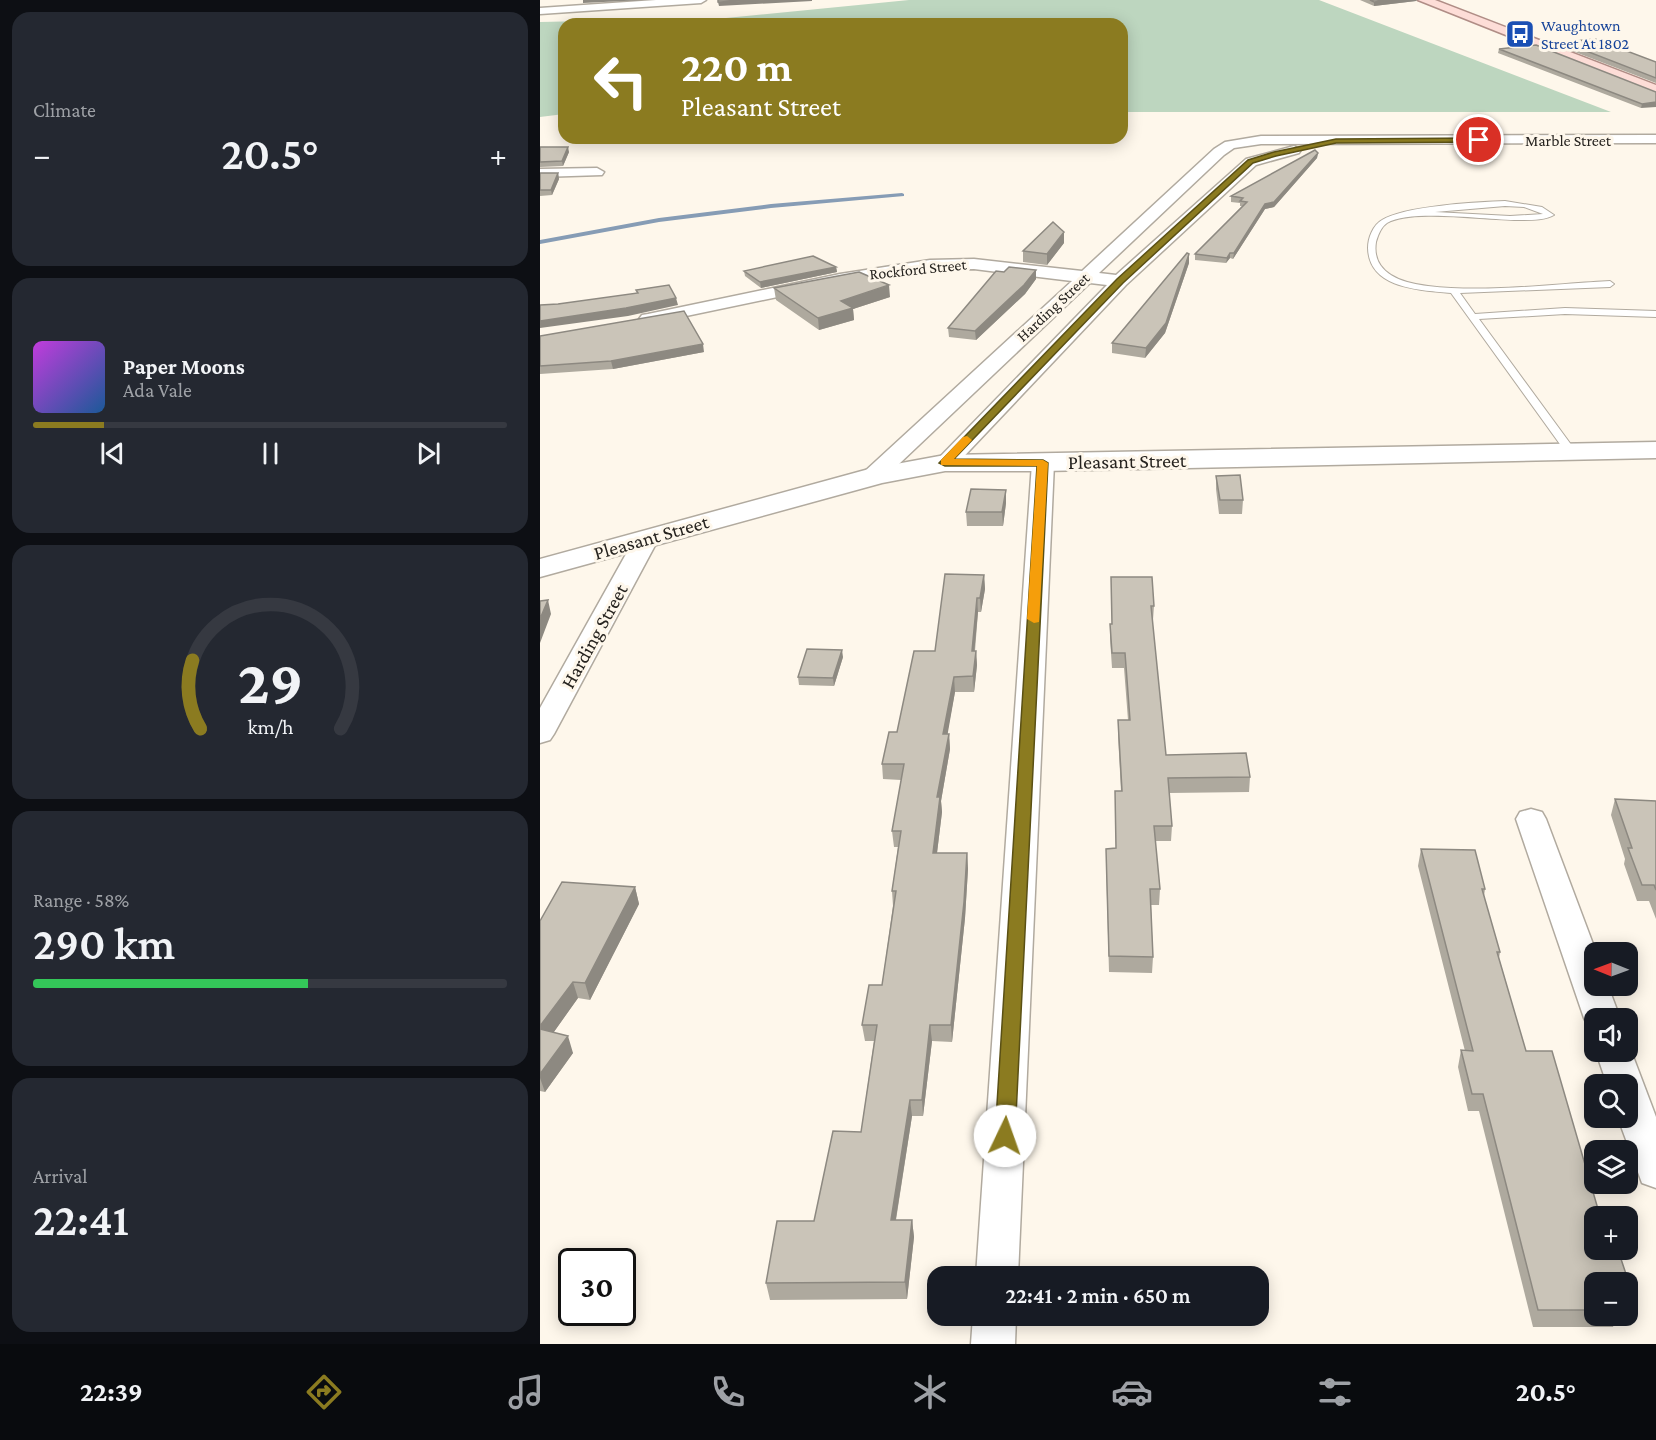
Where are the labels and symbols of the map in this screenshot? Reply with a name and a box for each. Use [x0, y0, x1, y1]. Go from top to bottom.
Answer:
place label: Waughtown Street At 1802 [1541, 17, 1630, 52]
bus stop icon: Waughtown Street At 1802 [1504, 18, 1536, 50]
pin [1453, 114, 1504, 165]
street label: Marble Street [1525, 132, 1612, 149]
street label: Rockford Street [869, 255, 968, 283]
street label: Harding Street [1013, 269, 1094, 346]
street label: Pleasant Street [1068, 449, 1187, 473]
street label: Pleasant Street [591, 510, 711, 564]
street label: Harding Street [556, 580, 633, 692]
north arrow [1584, 942, 1638, 996]
position arrow [973, 1104, 1037, 1168]
speed limit sign: 30 [558, 1248, 636, 1326]

